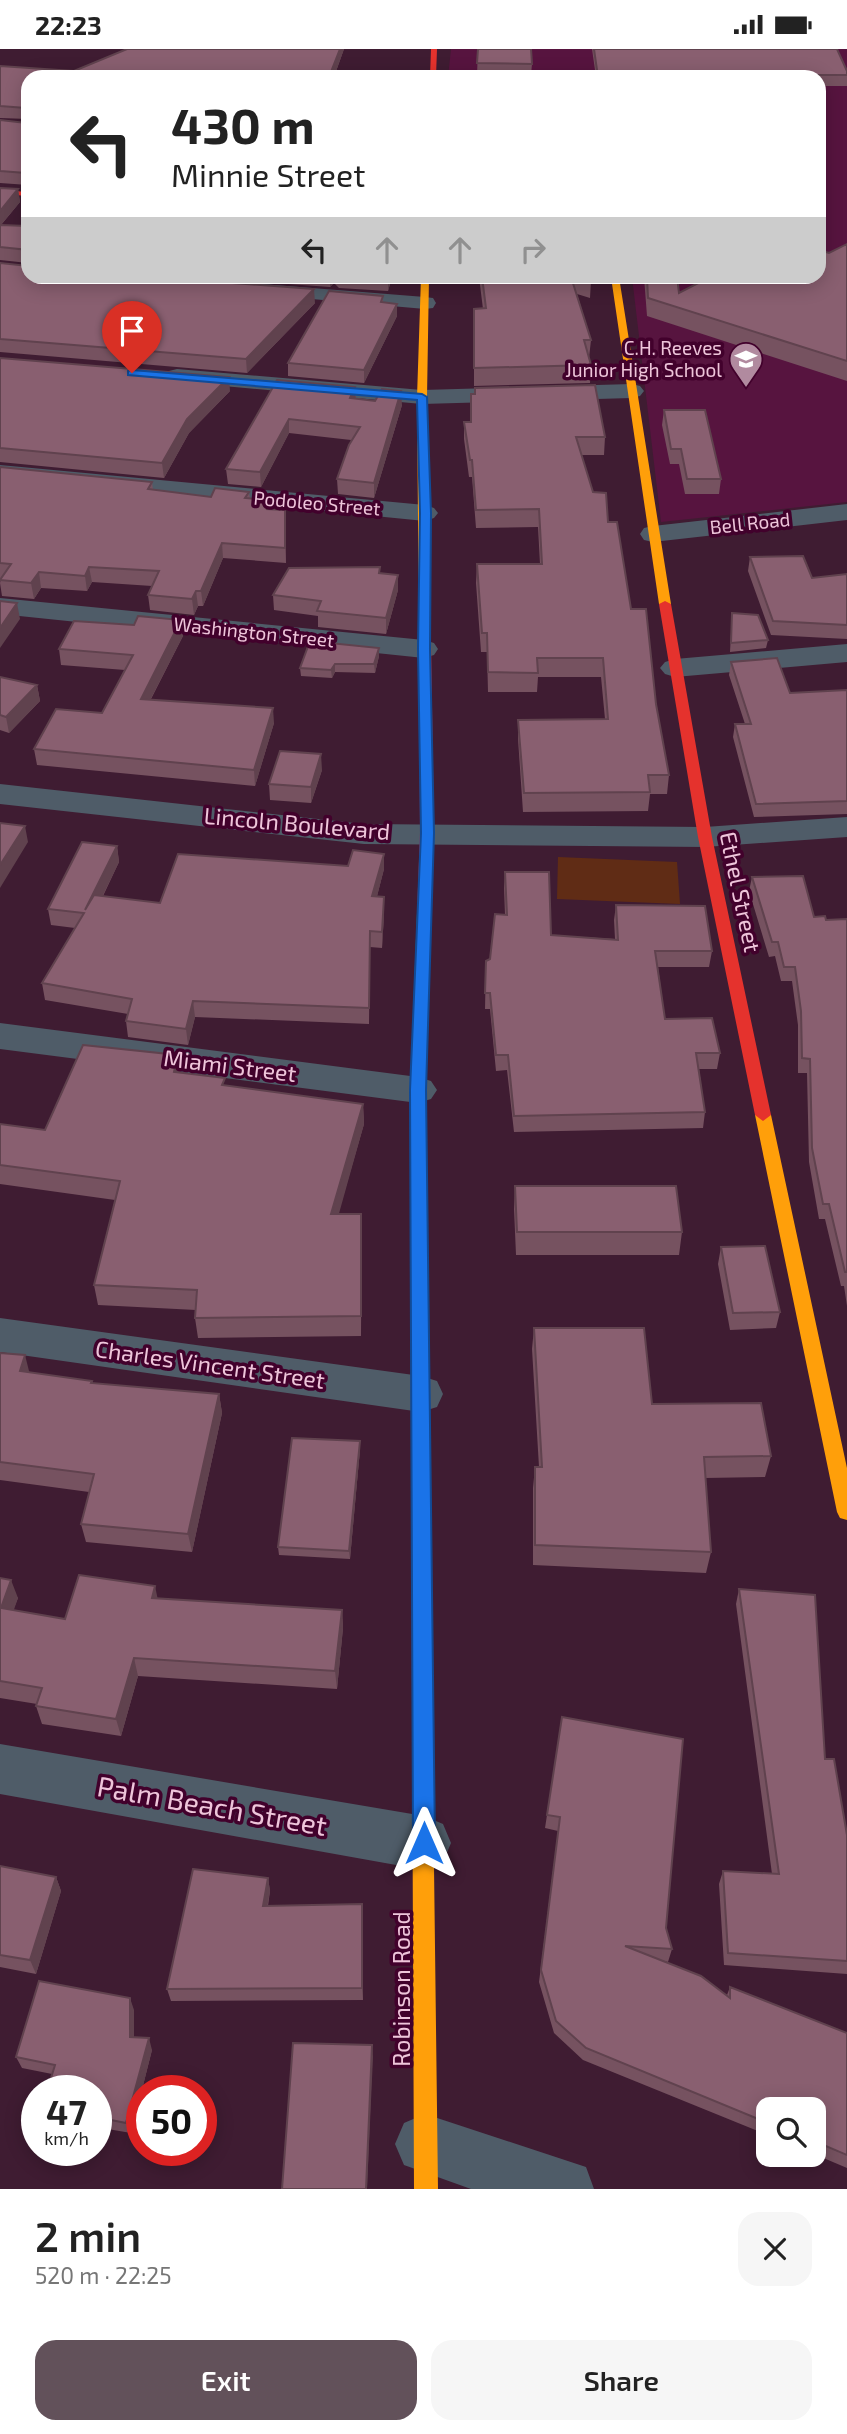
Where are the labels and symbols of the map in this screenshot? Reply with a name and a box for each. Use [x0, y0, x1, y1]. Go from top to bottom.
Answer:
pin [102, 301, 162, 373]
place label: C.H. Reeves Junior High School [565, 336, 722, 381]
school or university icon: C.H. Reeves Junior High School [727, 340, 765, 389]
street label: Podoleo Street [253, 486, 381, 520]
street label: Bell Road [709, 507, 791, 538]
street label: Washington Street [173, 612, 335, 651]
street label: Lincoln Boulevard [203, 801, 391, 845]
street label: Ethel Street [715, 829, 767, 955]
street label: Miami Street [162, 1043, 298, 1087]
street label: Charles Vincent Street [94, 1334, 327, 1394]
street label: Palm Beach Street [95, 1768, 330, 1842]
position arrow [387, 1806, 461, 1880]
street label: Robinson Road [387, 1911, 415, 2067]
speed limit sign: 50 [126, 2075, 217, 2166]

